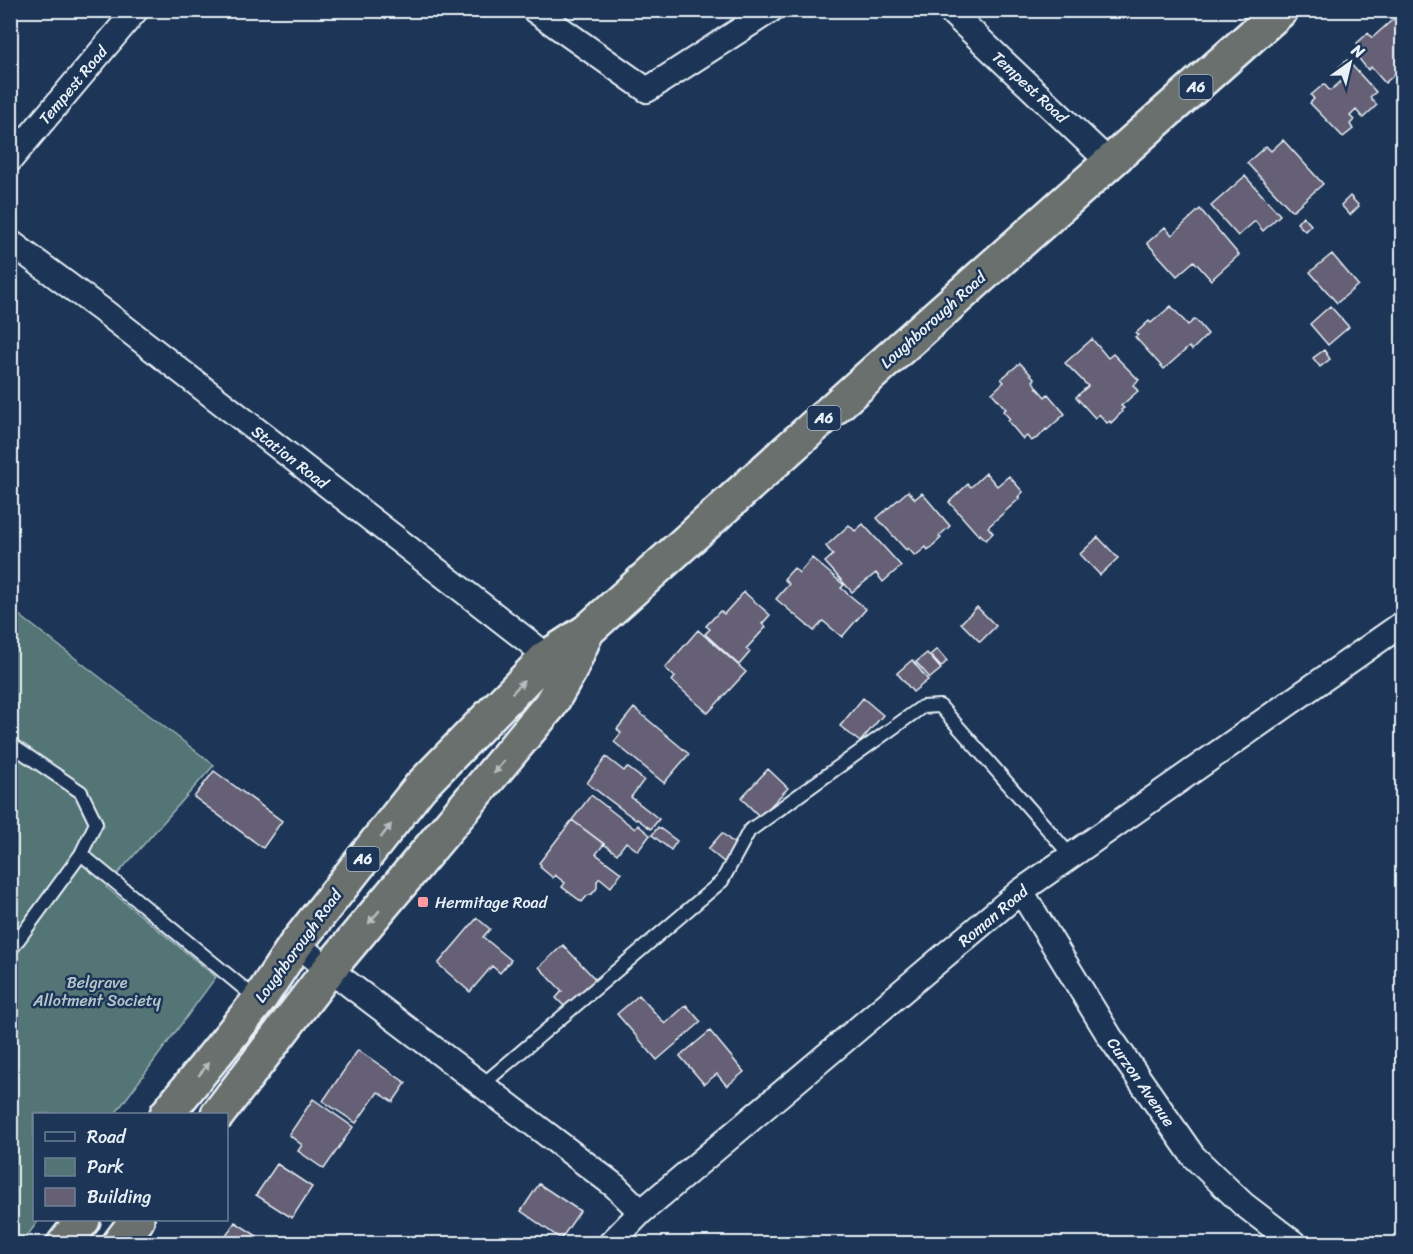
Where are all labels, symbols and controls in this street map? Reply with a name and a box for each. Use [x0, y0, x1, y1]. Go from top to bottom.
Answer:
north arrow [1320, 33, 1380, 93]
text: N [1345, 35, 1372, 67]
street label: Tempest Road [31, 38, 116, 131]
street label: Tempest Road [985, 44, 1076, 132]
road number: A6 [1180, 75, 1212, 99]
street label: Loughborough Road [873, 263, 994, 376]
road number: A6 [808, 406, 840, 430]
street label: Station Road [245, 417, 336, 498]
one-way arrow [510, 681, 524, 695]
one-way arrow [492, 759, 505, 775]
one-way arrow [379, 823, 391, 838]
road number: A6 [346, 847, 380, 871]
street label: Roman Road [951, 877, 1036, 954]
street label: Loughborough Road [247, 882, 350, 1009]
place label: Hermitage Road [435, 888, 549, 917]
marker: Hermitage Road [416, 895, 430, 909]
one-way arrow [367, 909, 380, 925]
park label: Belgrave Allotment Society [32, 968, 162, 1015]
street label: Curzon Avenue [1099, 1031, 1183, 1133]
one-way arrow [197, 1061, 210, 1077]
legend [33, 1113, 228, 1221]
text: Road [87, 1121, 127, 1153]
text: Park [87, 1151, 124, 1183]
text: Building [87, 1181, 151, 1213]

